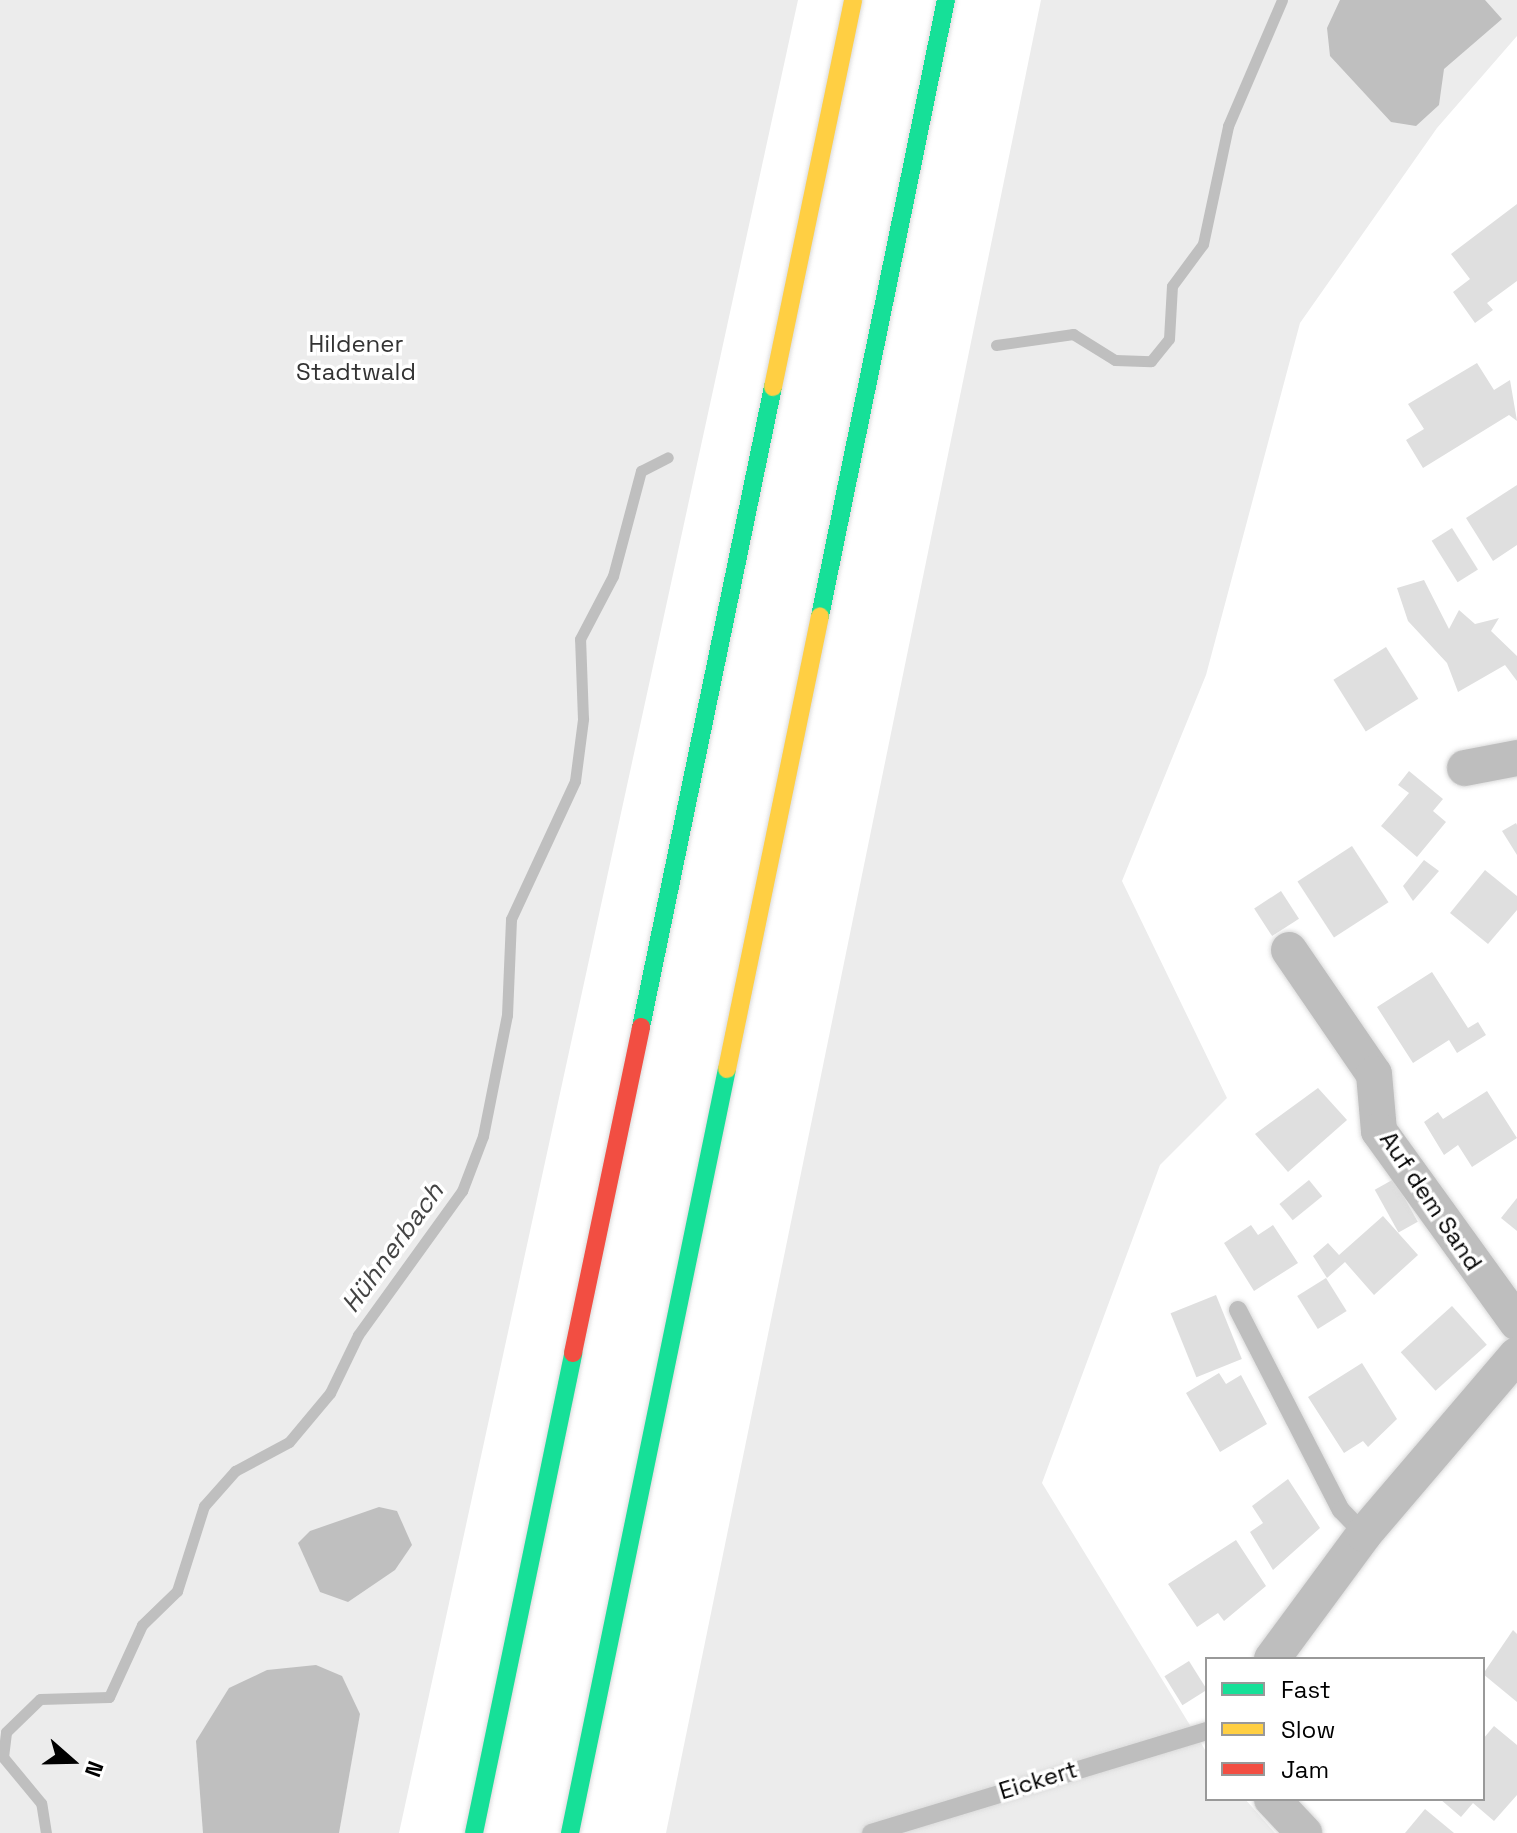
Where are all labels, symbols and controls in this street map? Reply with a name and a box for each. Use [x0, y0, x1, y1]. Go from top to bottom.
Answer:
park label: Hildener Stadtwald [296, 330, 416, 386]
street label: Auf dem Sand [1374, 1126, 1488, 1276]
water label: Hühnerbach [335, 1177, 451, 1319]
legend [1205, 1657, 1485, 1801]
text: Fast [1281, 1674, 1331, 1705]
text: Slow [1281, 1714, 1335, 1745]
north arrow [32, 1721, 112, 1801]
street label: Eickert [995, 1754, 1081, 1806]
text: Jam [1281, 1754, 1329, 1785]
text: N [79, 1757, 110, 1781]

